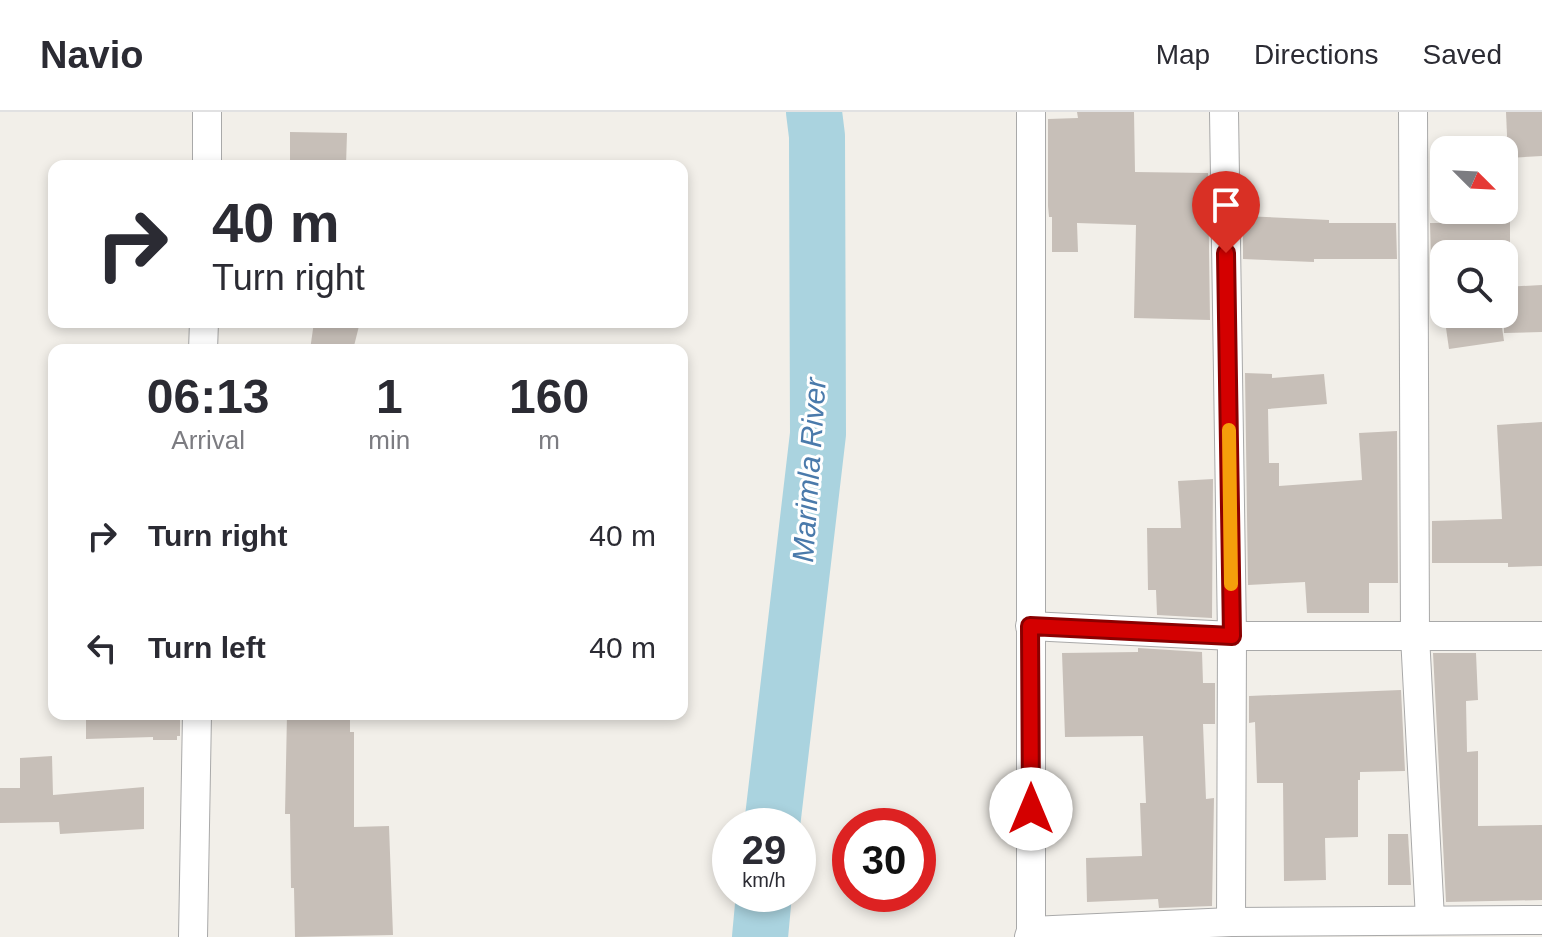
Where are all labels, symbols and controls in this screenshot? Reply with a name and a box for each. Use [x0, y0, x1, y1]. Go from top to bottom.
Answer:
text: Navio [40, 34, 143, 76]
text: Map [1156, 39, 1210, 70]
text: Directions [1254, 39, 1379, 70]
text: Saved [1423, 39, 1502, 70]
north arrow [1430, 136, 1518, 224]
map controls [1430, 136, 1518, 328]
pin [1192, 171, 1260, 253]
icon: arrive [1204, 183, 1248, 227]
text: 40 m [212, 191, 340, 254]
icon: right [80, 192, 184, 296]
button: search [1430, 240, 1518, 328]
text: Turn right [212, 257, 365, 298]
text: 06:13 [147, 370, 270, 423]
text: 1 [376, 370, 403, 423]
text: 160 [509, 370, 589, 423]
water label: Marimla River [786, 376, 832, 563]
text: Arrival [171, 425, 245, 455]
text: min [368, 425, 410, 455]
text: m [538, 425, 560, 455]
icon: right [80, 514, 124, 558]
text: Turn right [148, 519, 287, 552]
text: 40 m [589, 519, 656, 552]
icon: left [80, 626, 124, 670]
text: Turn left [148, 631, 266, 664]
text: 40 m [589, 631, 656, 664]
position arrow [989, 767, 1073, 851]
speed limit sign: 30 [832, 808, 936, 912]
text: 29 [742, 828, 786, 872]
text: km/h [742, 869, 786, 891]

